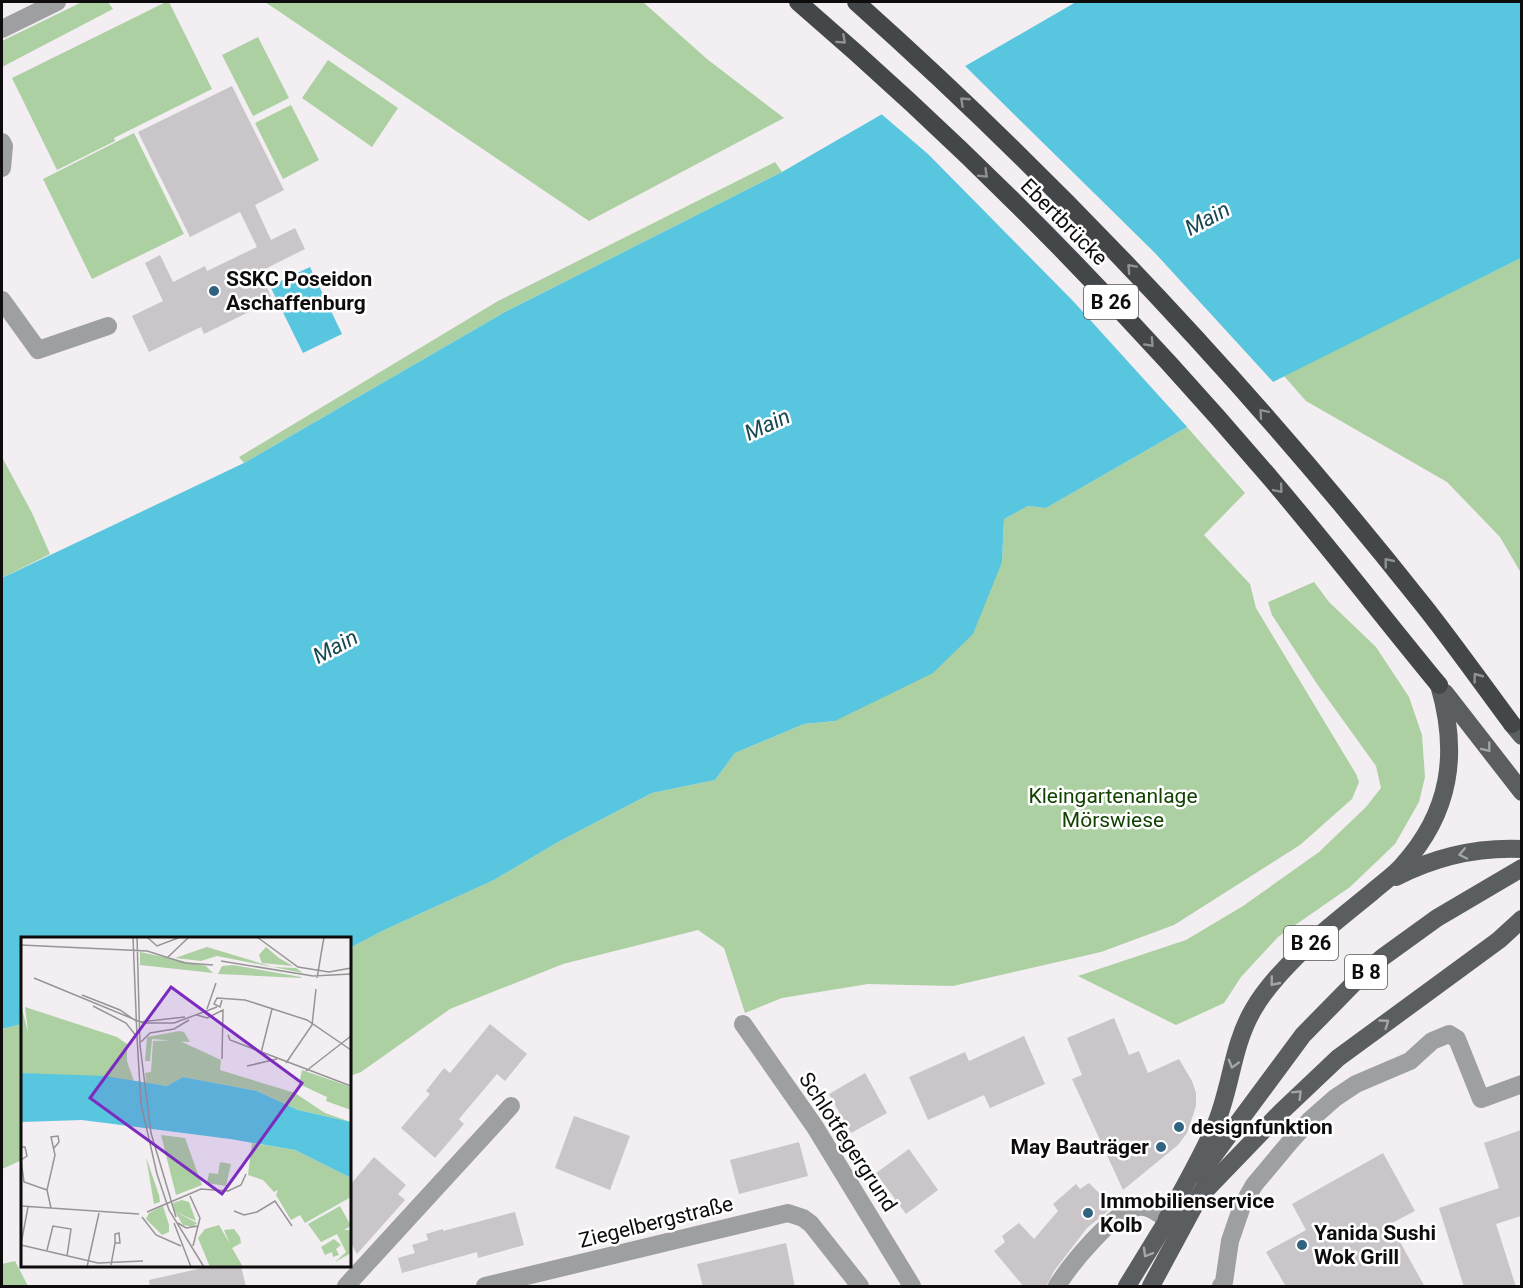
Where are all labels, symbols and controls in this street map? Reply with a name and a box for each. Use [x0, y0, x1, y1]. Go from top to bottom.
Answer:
one-way arrow [835, 33, 846, 44]
one-way arrow [960, 97, 971, 108]
one-way arrow [977, 166, 988, 177]
street label: Ebertbrücke [1016, 174, 1112, 270]
water label: Main [1181, 196, 1234, 241]
one-way arrow [1128, 265, 1139, 276]
place label: SSKC Poseidon Aschaffenburg [226, 267, 372, 315]
marker: SSKC Poseidon Aschaffenburg [207, 284, 221, 298]
road number: B 26 [1084, 285, 1138, 319]
one-way arrow [1143, 337, 1154, 347]
water label: Main [741, 403, 794, 445]
one-way arrow [1259, 409, 1270, 420]
one-way arrow [1272, 482, 1283, 493]
one-way arrow [1384, 558, 1395, 569]
water label: Main [309, 624, 362, 669]
one-way arrow [1473, 673, 1484, 684]
one-way arrow [1480, 741, 1491, 752]
park label: Kleingartenanlage Mörswiese [1028, 784, 1198, 832]
one-way arrow [1459, 847, 1469, 860]
road number: B 26 [1284, 926, 1338, 960]
inset map [21, 937, 351, 1267]
road number: B 8 [1345, 955, 1387, 989]
one-way arrow [1270, 975, 1281, 986]
one-way arrow [1379, 1019, 1390, 1030]
one-way arrow [1228, 1058, 1240, 1069]
street label: Schlotfegergrund [794, 1068, 902, 1216]
one-way arrow [1291, 1091, 1302, 1102]
place label: designfunktion [1191, 1115, 1333, 1139]
marker: designfunktion [1172, 1120, 1186, 1134]
place label: May Bauträger [1011, 1135, 1149, 1159]
marker: May Bauträger [1154, 1140, 1168, 1154]
place label: Immobilienservice Kolb [1100, 1189, 1274, 1237]
street label: Ziegelbergstraße [576, 1191, 736, 1253]
marker: Immobilienservice Kolb [1081, 1206, 1095, 1220]
place label: Yanida Sushi Wok Grill [1314, 1221, 1436, 1269]
marker: Yanida Sushi Wok Grill [1295, 1238, 1309, 1252]
one-way arrow [1143, 1247, 1154, 1257]

